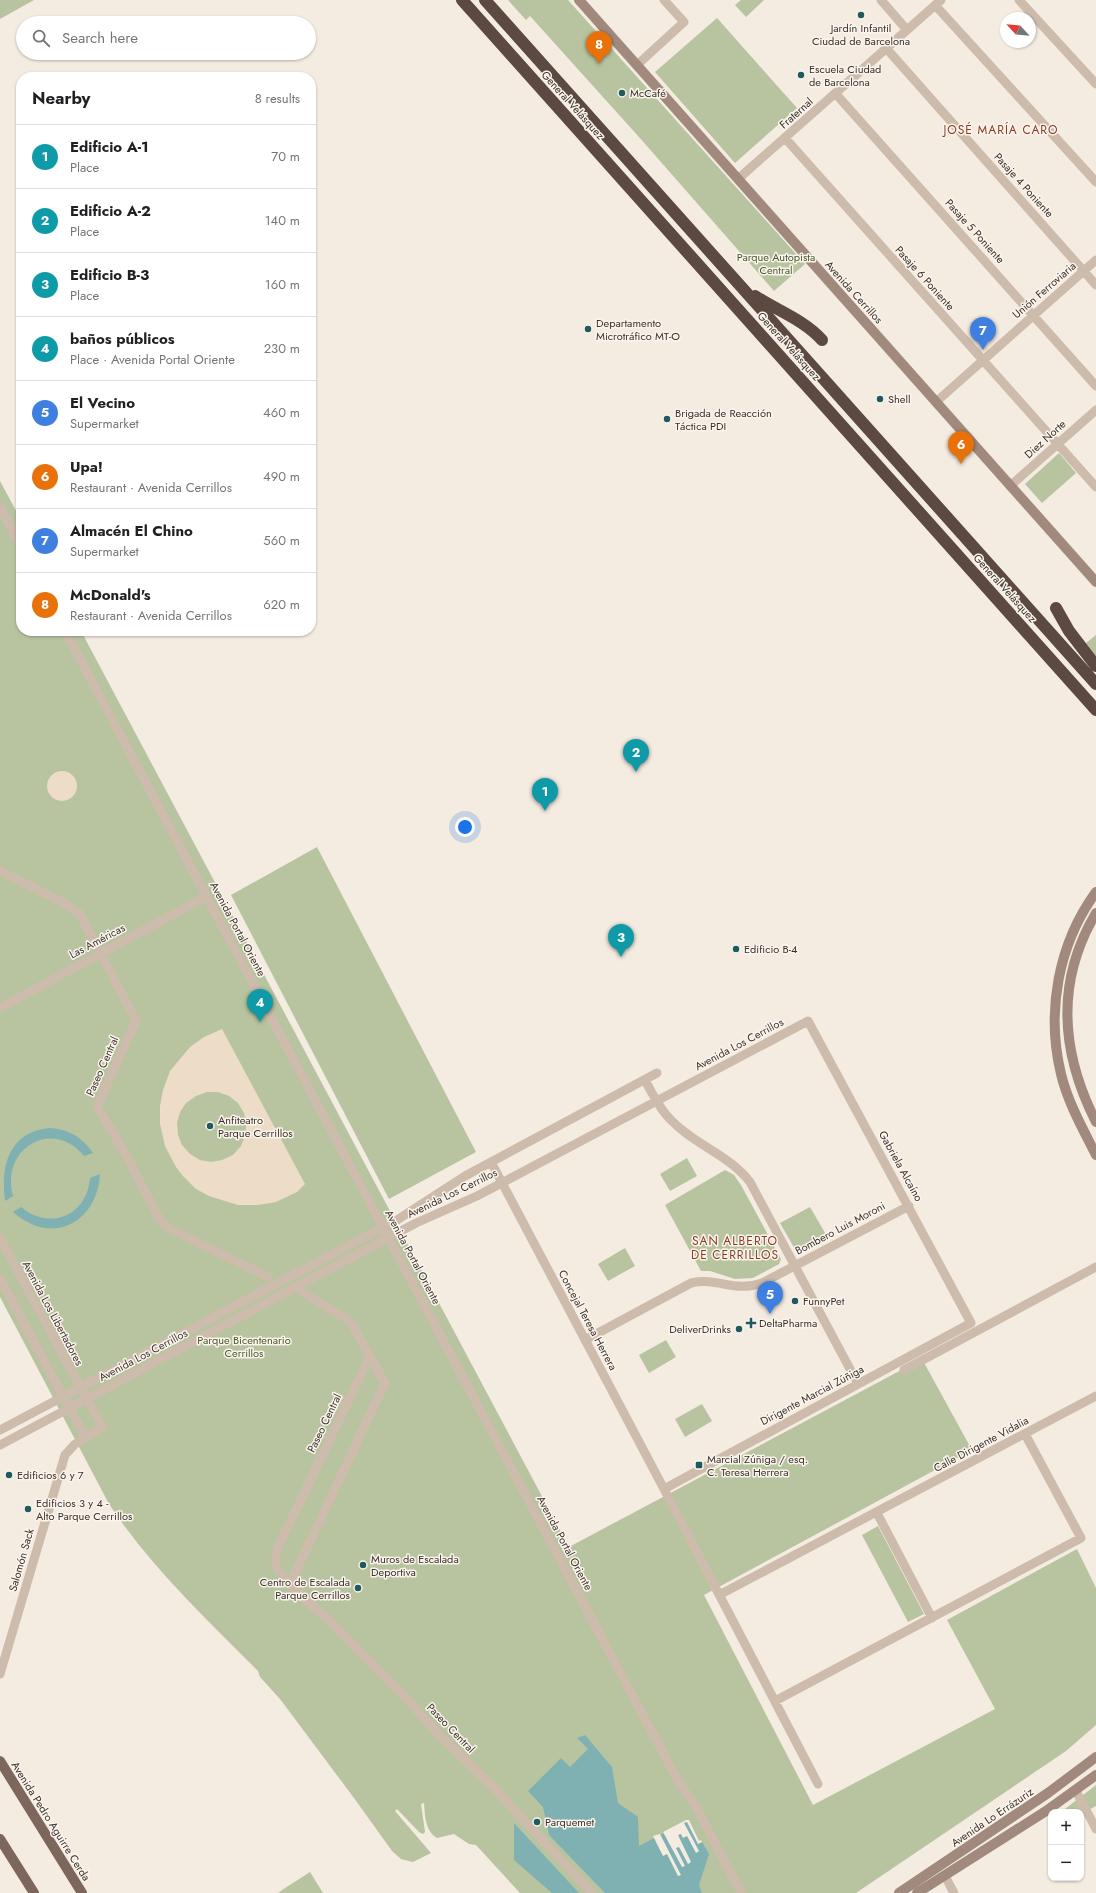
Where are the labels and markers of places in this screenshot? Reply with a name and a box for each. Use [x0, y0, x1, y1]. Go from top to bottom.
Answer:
marker: Jardín Infantil Ciudad de Barcelona [856, 10, 866, 20]
place label: Jardín Infantil Ciudad de Barcelona [812, 20, 910, 49]
pin: 8 [586, 31, 612, 64]
place label: Escuela Ciudad de Barcelona [809, 61, 881, 90]
marker: Escuela Ciudad de Barcelona [796, 70, 806, 80]
place label: McCafé [630, 85, 666, 101]
marker: McCafé [617, 88, 627, 98]
place label: Departamento Microtráfico MT-O [596, 315, 680, 344]
pin: 7 [970, 317, 996, 350]
marker: Departamento Microtráfico MT-O [583, 324, 593, 334]
place label: Shell [888, 391, 911, 407]
marker: Shell [875, 394, 885, 404]
place label: Brigada de Reacción Táctica PDI [675, 405, 772, 434]
marker: Brigada de Reacción Táctica PDI [662, 414, 672, 424]
pin: 6 [948, 431, 974, 464]
pin: 2 [623, 739, 649, 772]
pin: 1 [532, 778, 558, 811]
pin: 3 [608, 924, 634, 957]
place label: Edificio B-4 [744, 941, 798, 957]
marker: Edificio B-4 [731, 944, 741, 954]
pin: 4 [247, 989, 273, 1022]
place label: Anfiteatro Parque Cerrillos [218, 1112, 293, 1141]
marker: Anfiteatro Parque Cerrillos [205, 1121, 215, 1131]
pin: 5 [757, 1281, 783, 1314]
place label: FunnyPet [803, 1293, 845, 1309]
marker: FunnyPet [790, 1296, 800, 1306]
place label: DeltaPharma [759, 1315, 817, 1331]
marker: DeltaPharma [746, 1318, 756, 1328]
place label: DeliverDrinks [669, 1321, 732, 1337]
marker: DeliverDrinks [734, 1324, 744, 1334]
place label: Marcial Zúñiga / esq. C. Teresa Herrera [707, 1451, 808, 1480]
marker: Marcial Zúñiga / esq. C. Teresa Herrera [694, 1460, 704, 1470]
place label: Edificios 6 y 7 [17, 1467, 84, 1483]
marker: Edificios 6 y 7 [4, 1470, 14, 1480]
place label: Edificios 3 y 4 - Alto Parque Cerrillos [36, 1495, 133, 1524]
marker: Edificios 3 y 4 - Alto Parque Cerrillos [23, 1504, 33, 1514]
place label: Muros de Escalada Deportiva [371, 1551, 459, 1580]
marker: Muros de Escalada Deportiva [358, 1560, 368, 1570]
place label: Centro de Escalada Parque Cerrillos [260, 1574, 351, 1603]
marker: Centro de Escalada Parque Cerrillos [353, 1583, 363, 1593]
place label: Parquemet [545, 1814, 595, 1830]
marker: Parquemet [532, 1817, 542, 1827]

